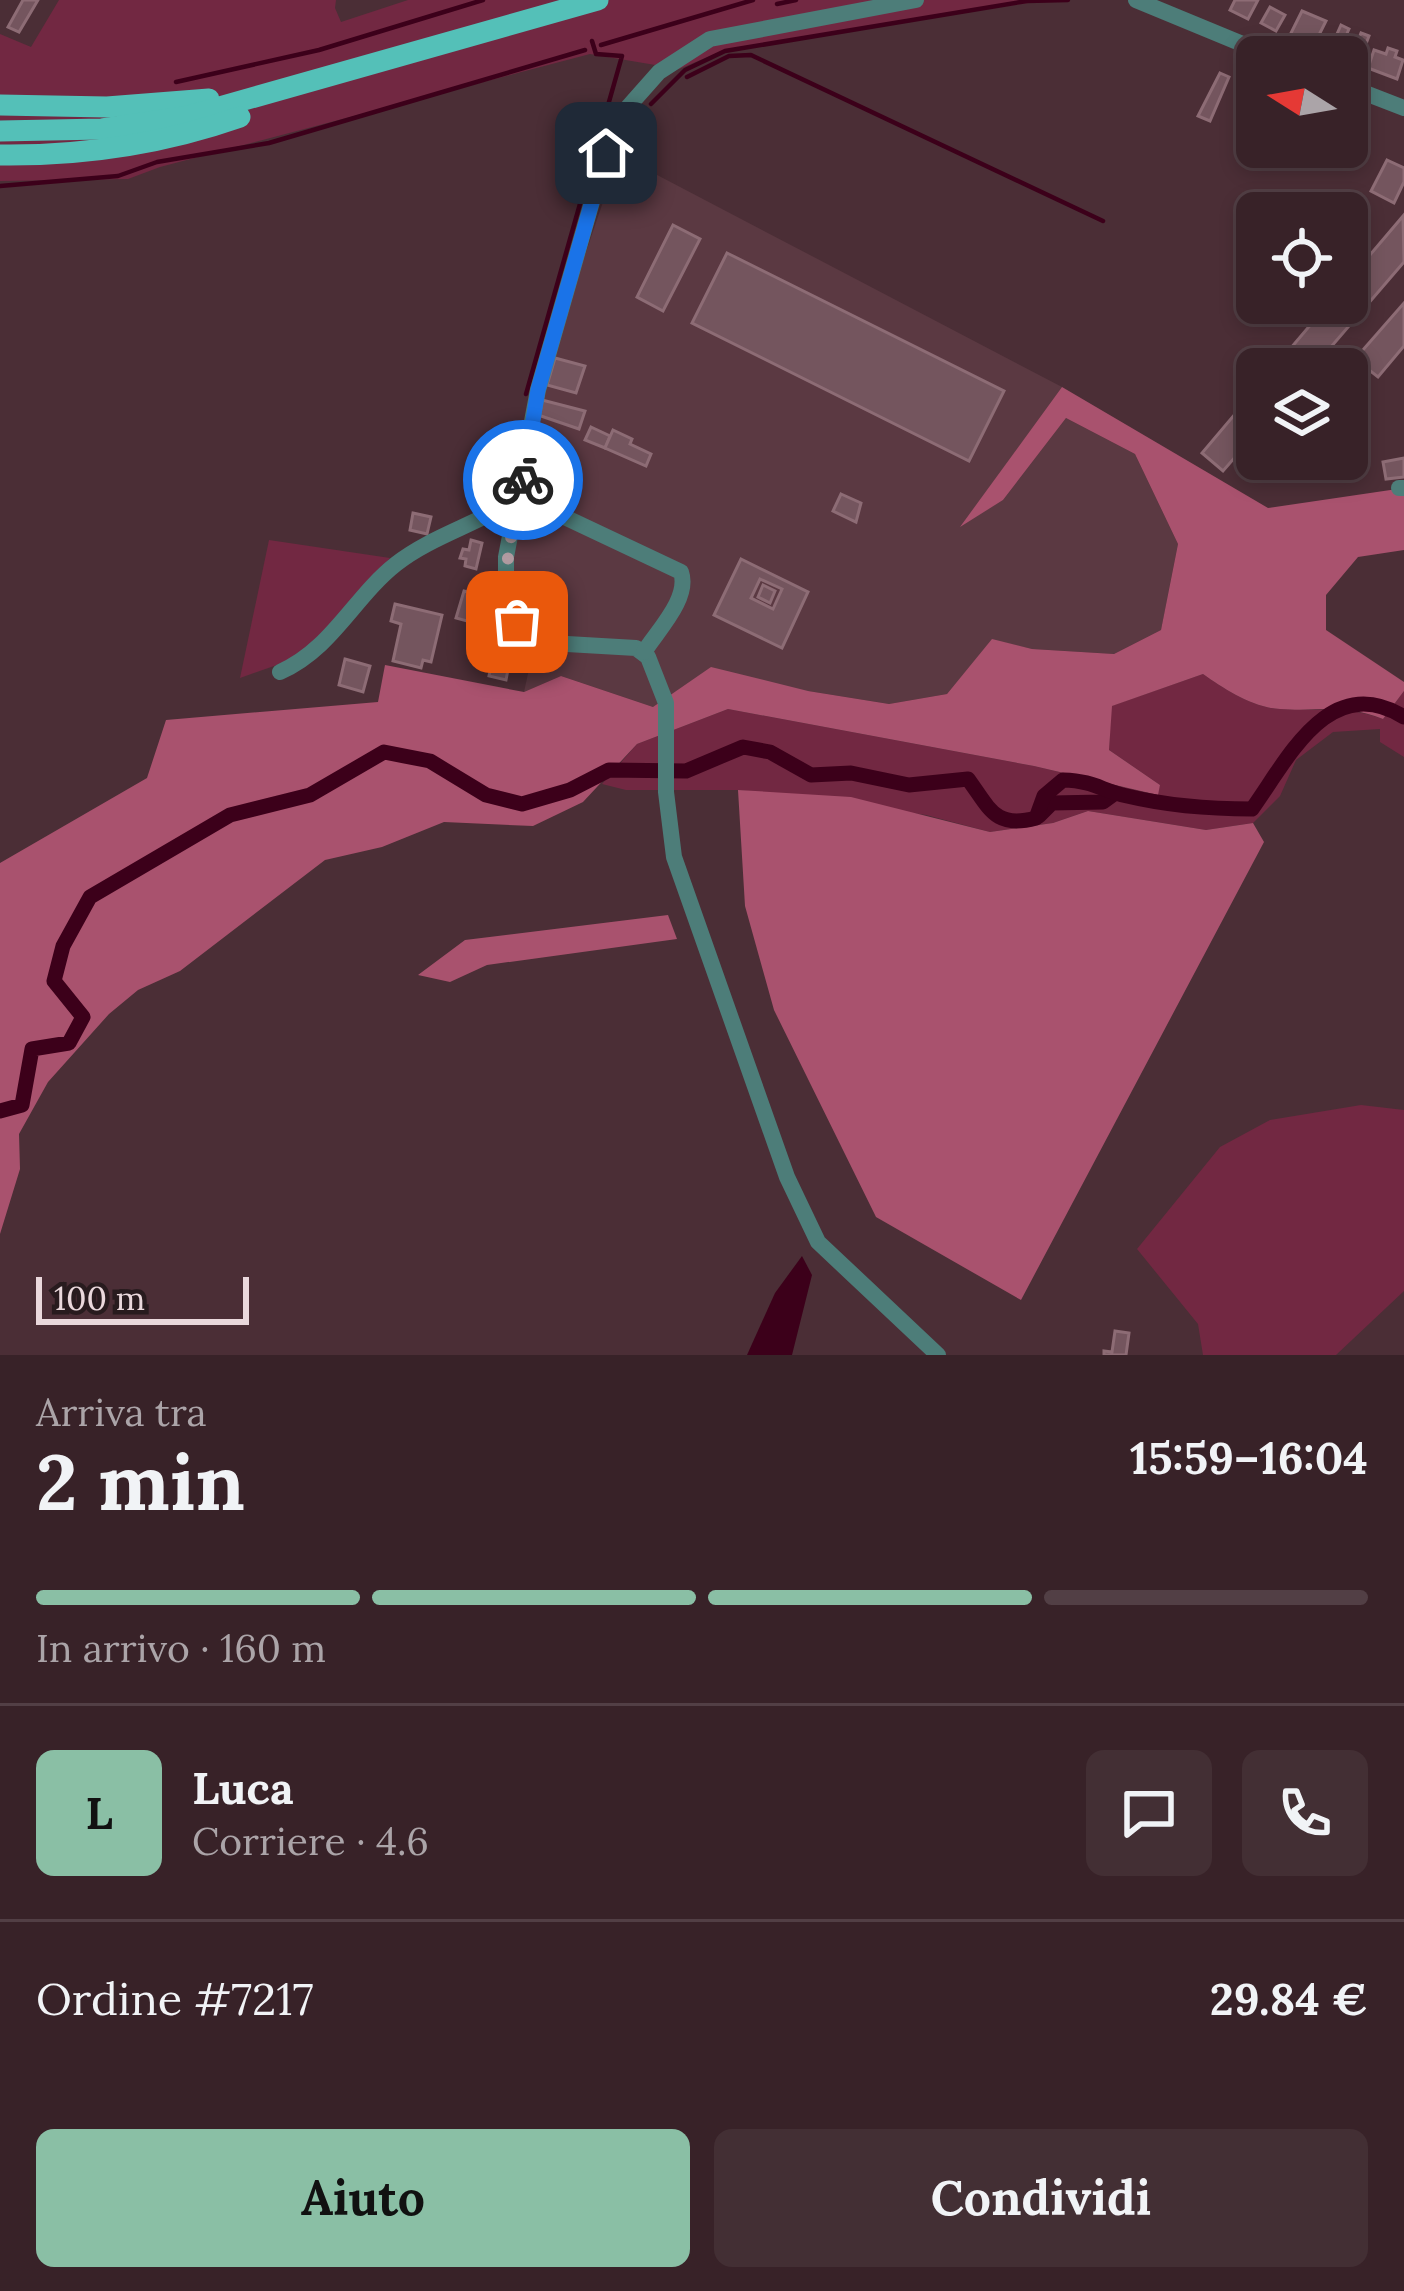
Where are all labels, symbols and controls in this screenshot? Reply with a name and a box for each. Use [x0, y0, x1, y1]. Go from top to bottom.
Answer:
north arrow [1236, 36, 1368, 168]
map controls [1236, 36, 1368, 480]
pin [555, 102, 657, 204]
icon: home [573, 120, 639, 186]
button: locate [1236, 192, 1368, 324]
button: layers [1236, 348, 1368, 480]
courier [463, 420, 583, 540]
icon: bike [490, 447, 556, 513]
pin [466, 571, 568, 673]
icon: bag [484, 589, 550, 655]
scale bar [36, 1271, 249, 1324]
text: 100 m [54, 1277, 145, 1319]
text: Arriva tra [36, 1387, 207, 1437]
text: 15:59–16:04 [1130, 1429, 1368, 1486]
text: 2 min [36, 1432, 245, 1531]
text: In arrivo · 160 m [36, 1623, 326, 1673]
button: chat [1086, 1750, 1212, 1876]
button: phone [1242, 1750, 1368, 1876]
text: Luca [192, 1759, 293, 1816]
text: L [85, 1784, 113, 1841]
text: Corriere · 4.6 [192, 1816, 429, 1866]
text: Ordine #7217 [36, 1970, 313, 2027]
text: 29.84 € [1210, 1970, 1368, 2027]
button: Aiuto [36, 2129, 690, 2267]
button: Condividi [714, 2129, 1368, 2267]

